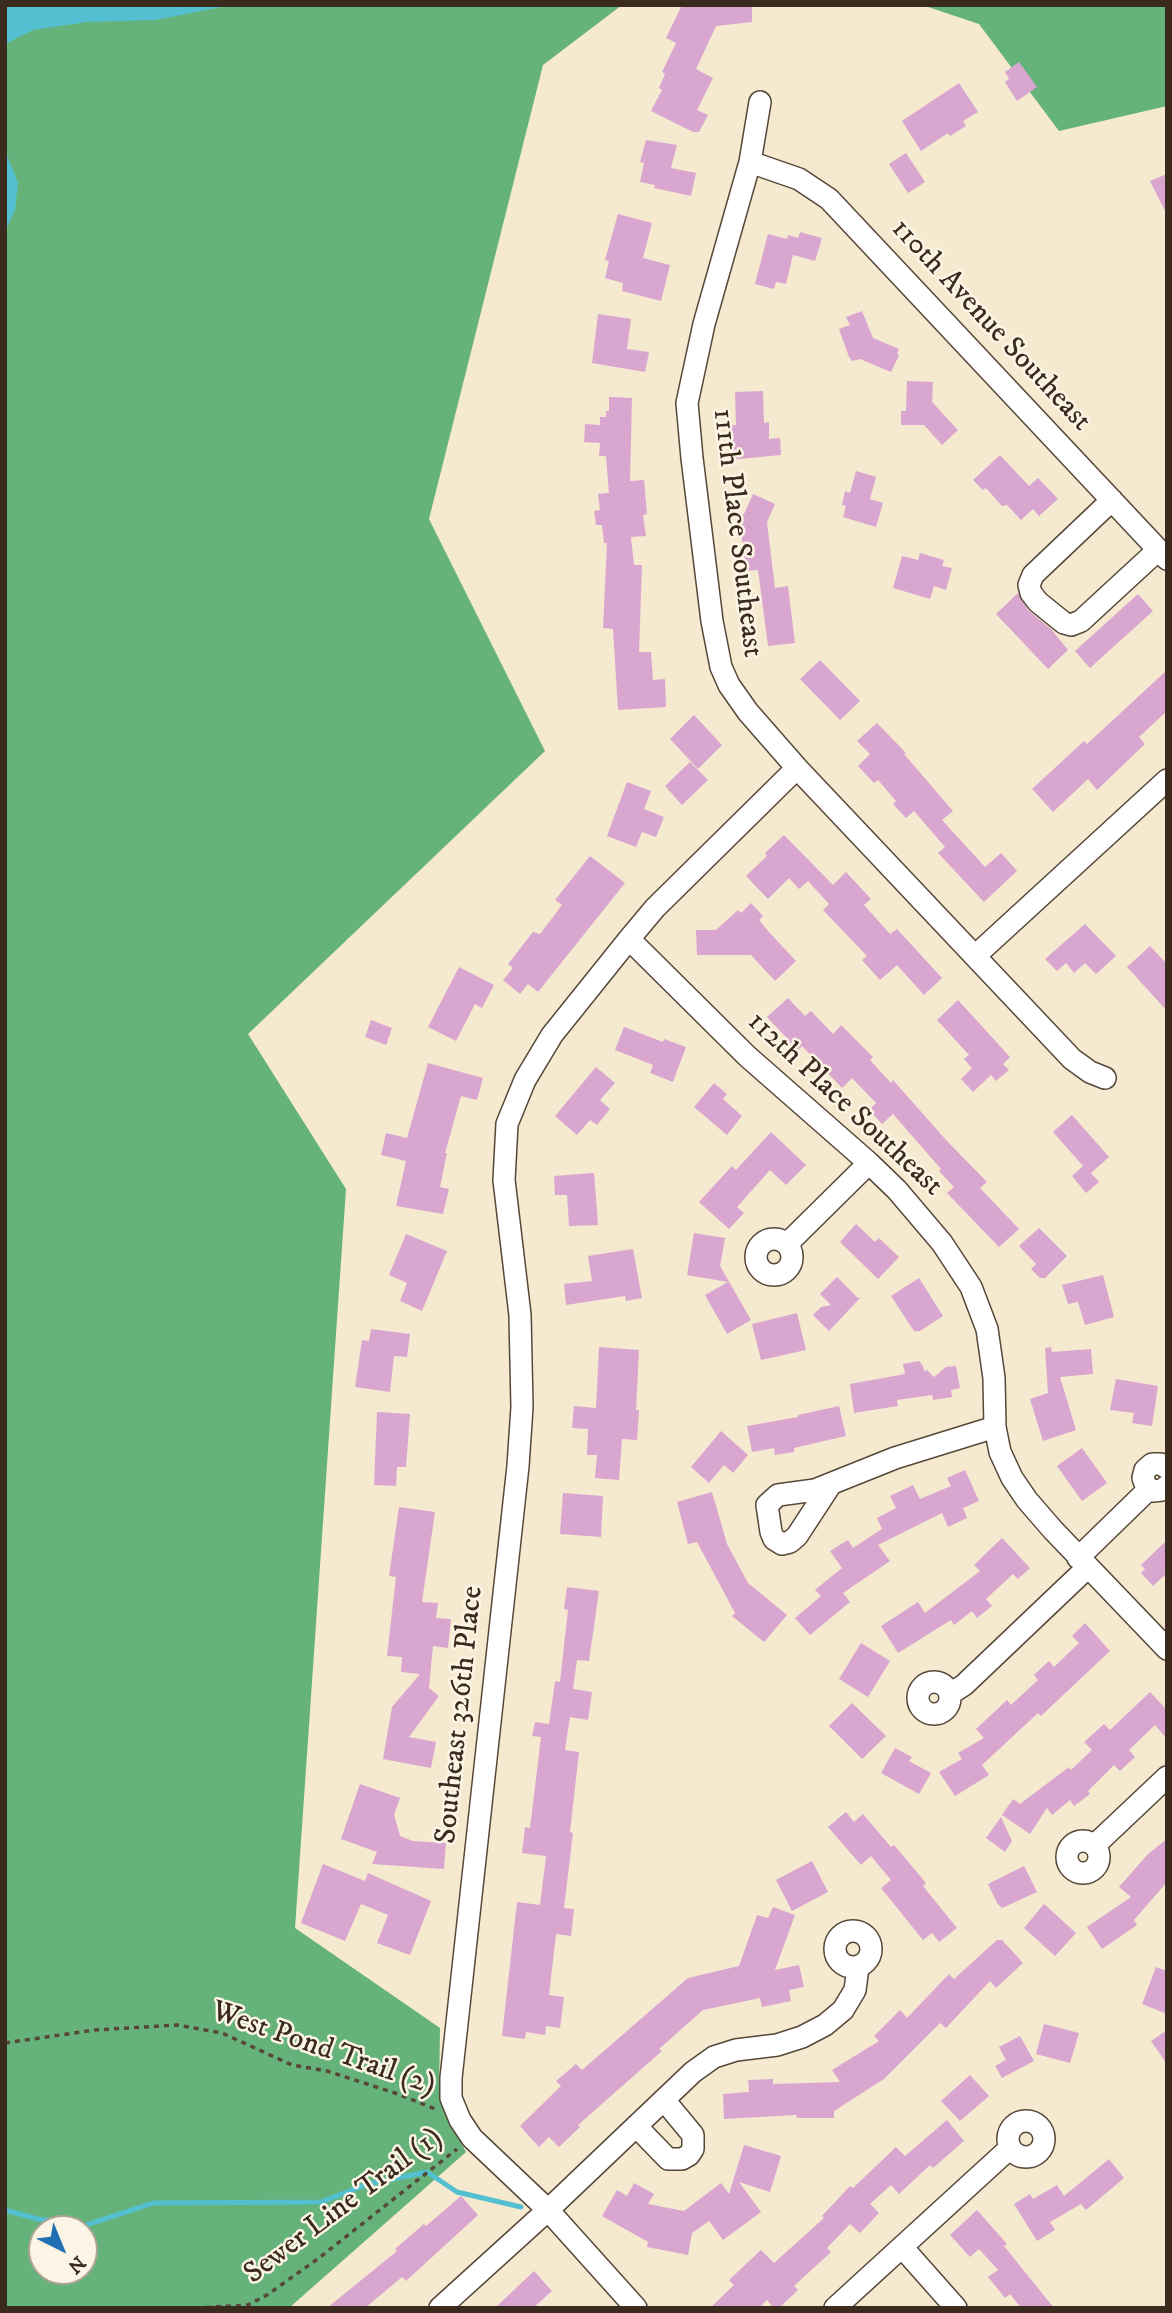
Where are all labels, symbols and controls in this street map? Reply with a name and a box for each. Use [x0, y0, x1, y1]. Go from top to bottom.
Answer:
street label: 110th Avenue Southeast [882, 212, 1098, 440]
street label: 111th Place Southeast [703, 407, 769, 659]
street label: 112th Place Southeast [739, 1005, 949, 1205]
street label: Southeast 326th Place [430, 1584, 492, 1846]
street label: West Pond Trail (2) [206, 1995, 440, 2105]
street label: Sewer Line Trail (1) [238, 2121, 450, 2293]
north arrow [28, 2215, 98, 2285]
text: N [63, 2251, 90, 2278]

